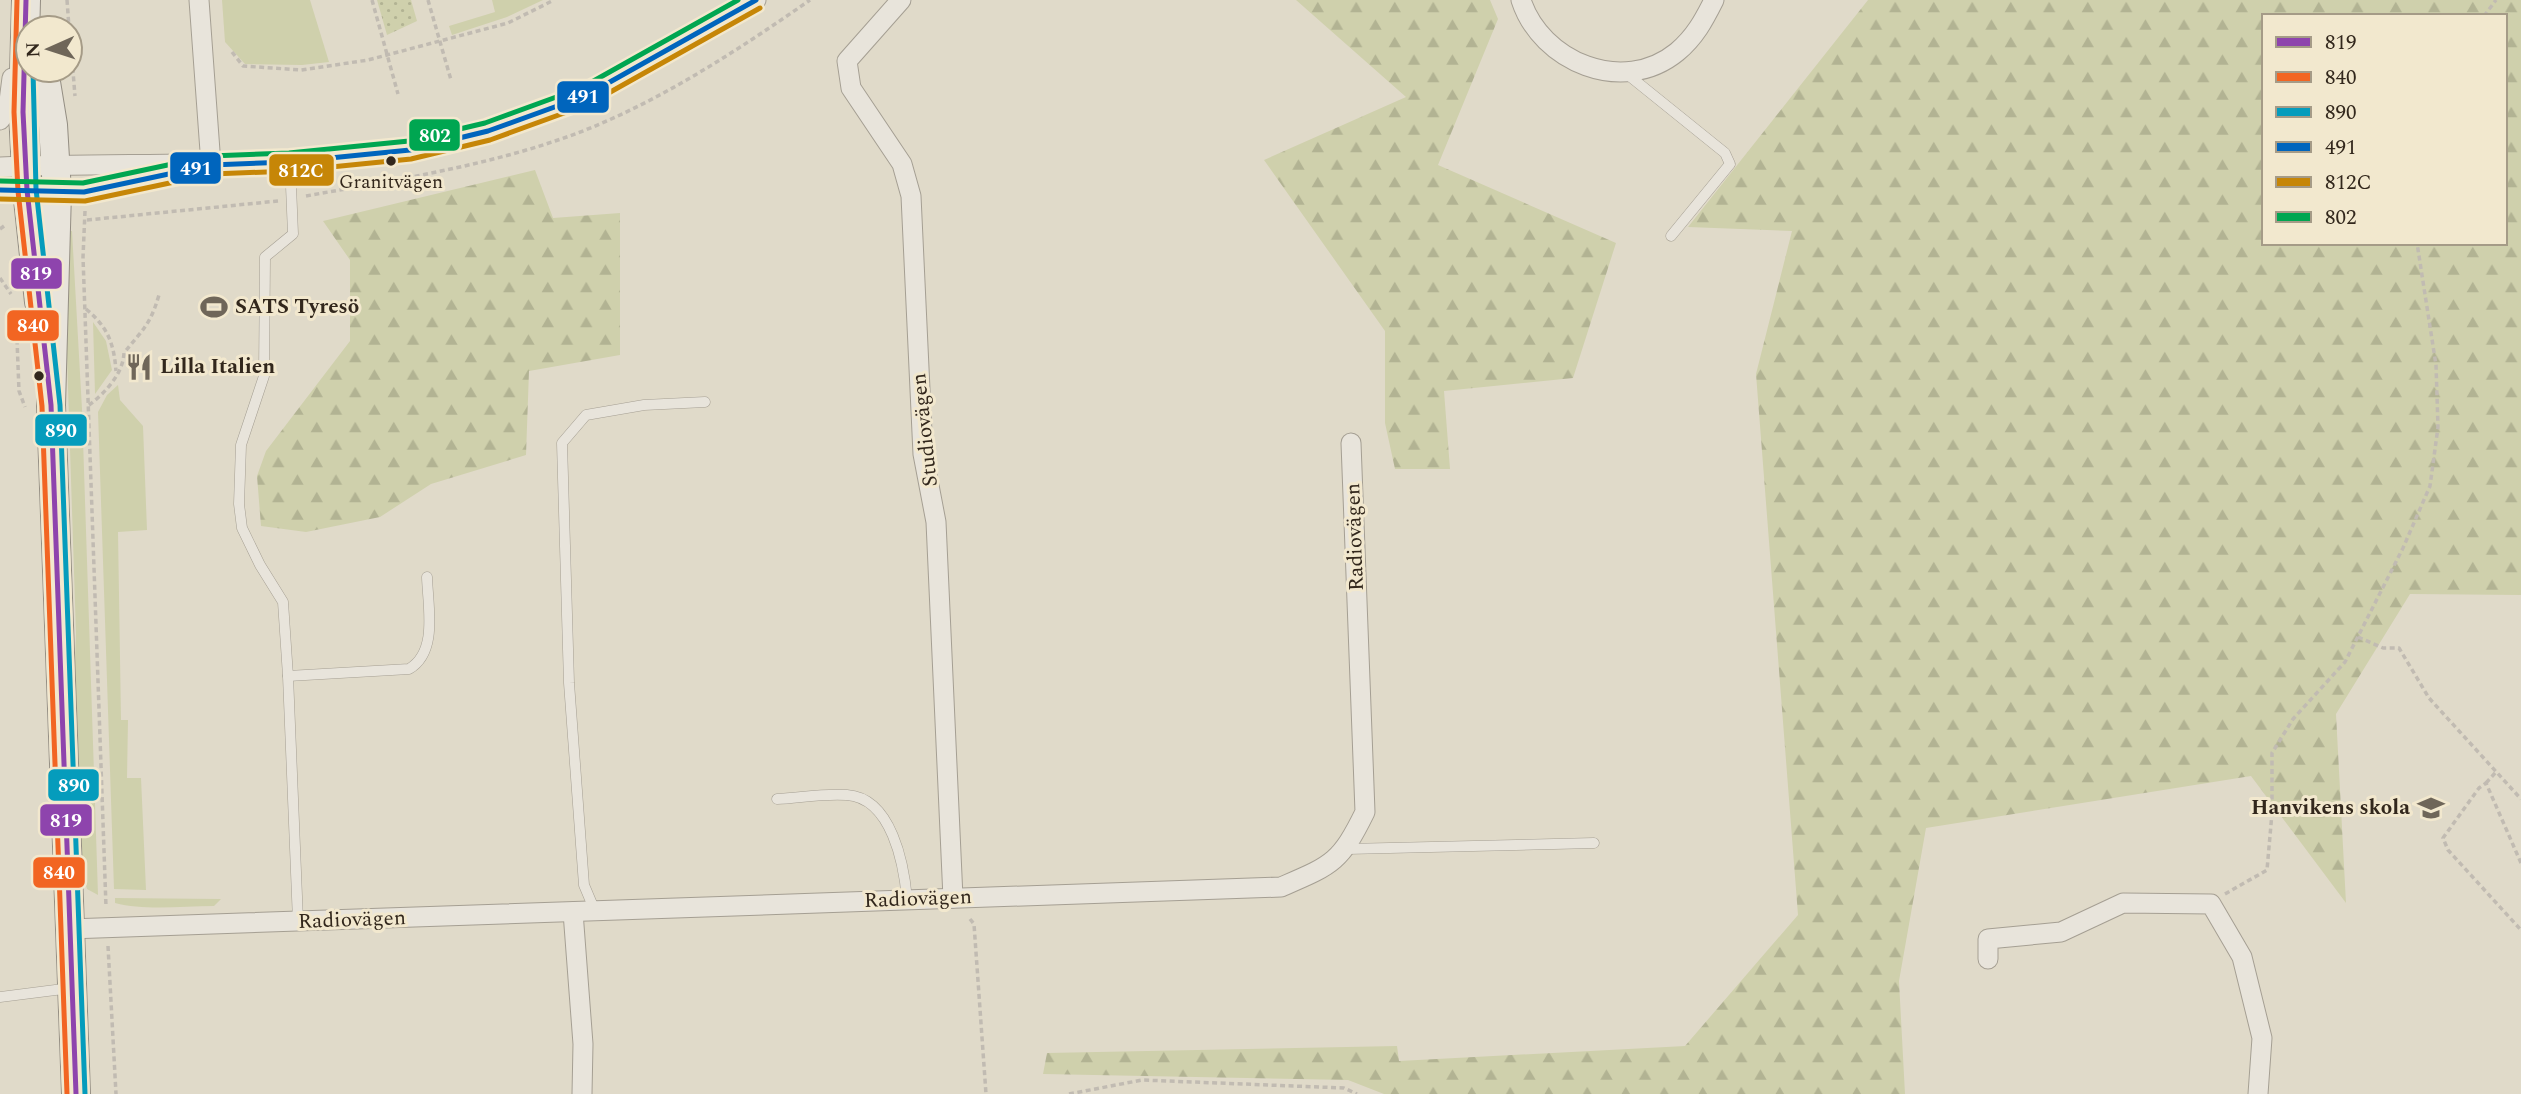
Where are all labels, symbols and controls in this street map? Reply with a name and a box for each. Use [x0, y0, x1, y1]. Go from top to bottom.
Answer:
north arrow [14, 14, 84, 84]
legend [2262, 14, 2507, 245]
text: 819 [2325, 27, 2357, 59]
text: N [19, 41, 48, 58]
text: 840 [2325, 62, 2357, 94]
line badge: 491 [556, 80, 610, 114]
text: 491 [567, 83, 599, 112]
text: 890 [2325, 97, 2357, 129]
line badge: 802 [408, 118, 461, 152]
text: 802 [419, 122, 451, 151]
text: 491 [2325, 132, 2357, 164]
line badge: 491 [169, 151, 222, 185]
line badge: 812C [268, 153, 335, 187]
marker: Granitvägen [384, 154, 398, 168]
text: 491 [180, 155, 212, 184]
text: 812C [278, 157, 324, 186]
text: 812C [2325, 167, 2372, 199]
place label: Granitvägen [339, 168, 443, 197]
text: 802 [2325, 202, 2357, 234]
line badge: 819 [10, 257, 63, 290]
text: 819 [20, 260, 52, 289]
place label: SATS Tyresö [235, 291, 359, 323]
sports icon: SATS Tyresö [199, 292, 229, 322]
line badge: 840 [6, 309, 60, 342]
text: 840 [17, 312, 49, 341]
place label: Lilla Italien [160, 351, 275, 383]
restaurant icon: Lilla Italien [124, 352, 154, 382]
unlabelled marker [32, 369, 46, 383]
street label: Studiovägen [903, 372, 947, 488]
line badge: 890 [34, 413, 88, 447]
text: 890 [45, 417, 77, 446]
street label: Radiovägen [1337, 483, 1373, 591]
line badge: 890 [47, 768, 100, 802]
text: 890 [58, 772, 90, 801]
place label: Hanvikens skola [2251, 792, 2410, 824]
school or university icon: Hanvikens skola [2416, 793, 2446, 823]
line badge: 819 [39, 803, 93, 837]
text: 819 [50, 807, 82, 836]
line badge: 840 [32, 856, 86, 889]
text: 840 [43, 859, 75, 888]
street label: Radiovägen [864, 881, 972, 917]
street label: Radiovägen [298, 902, 406, 938]

